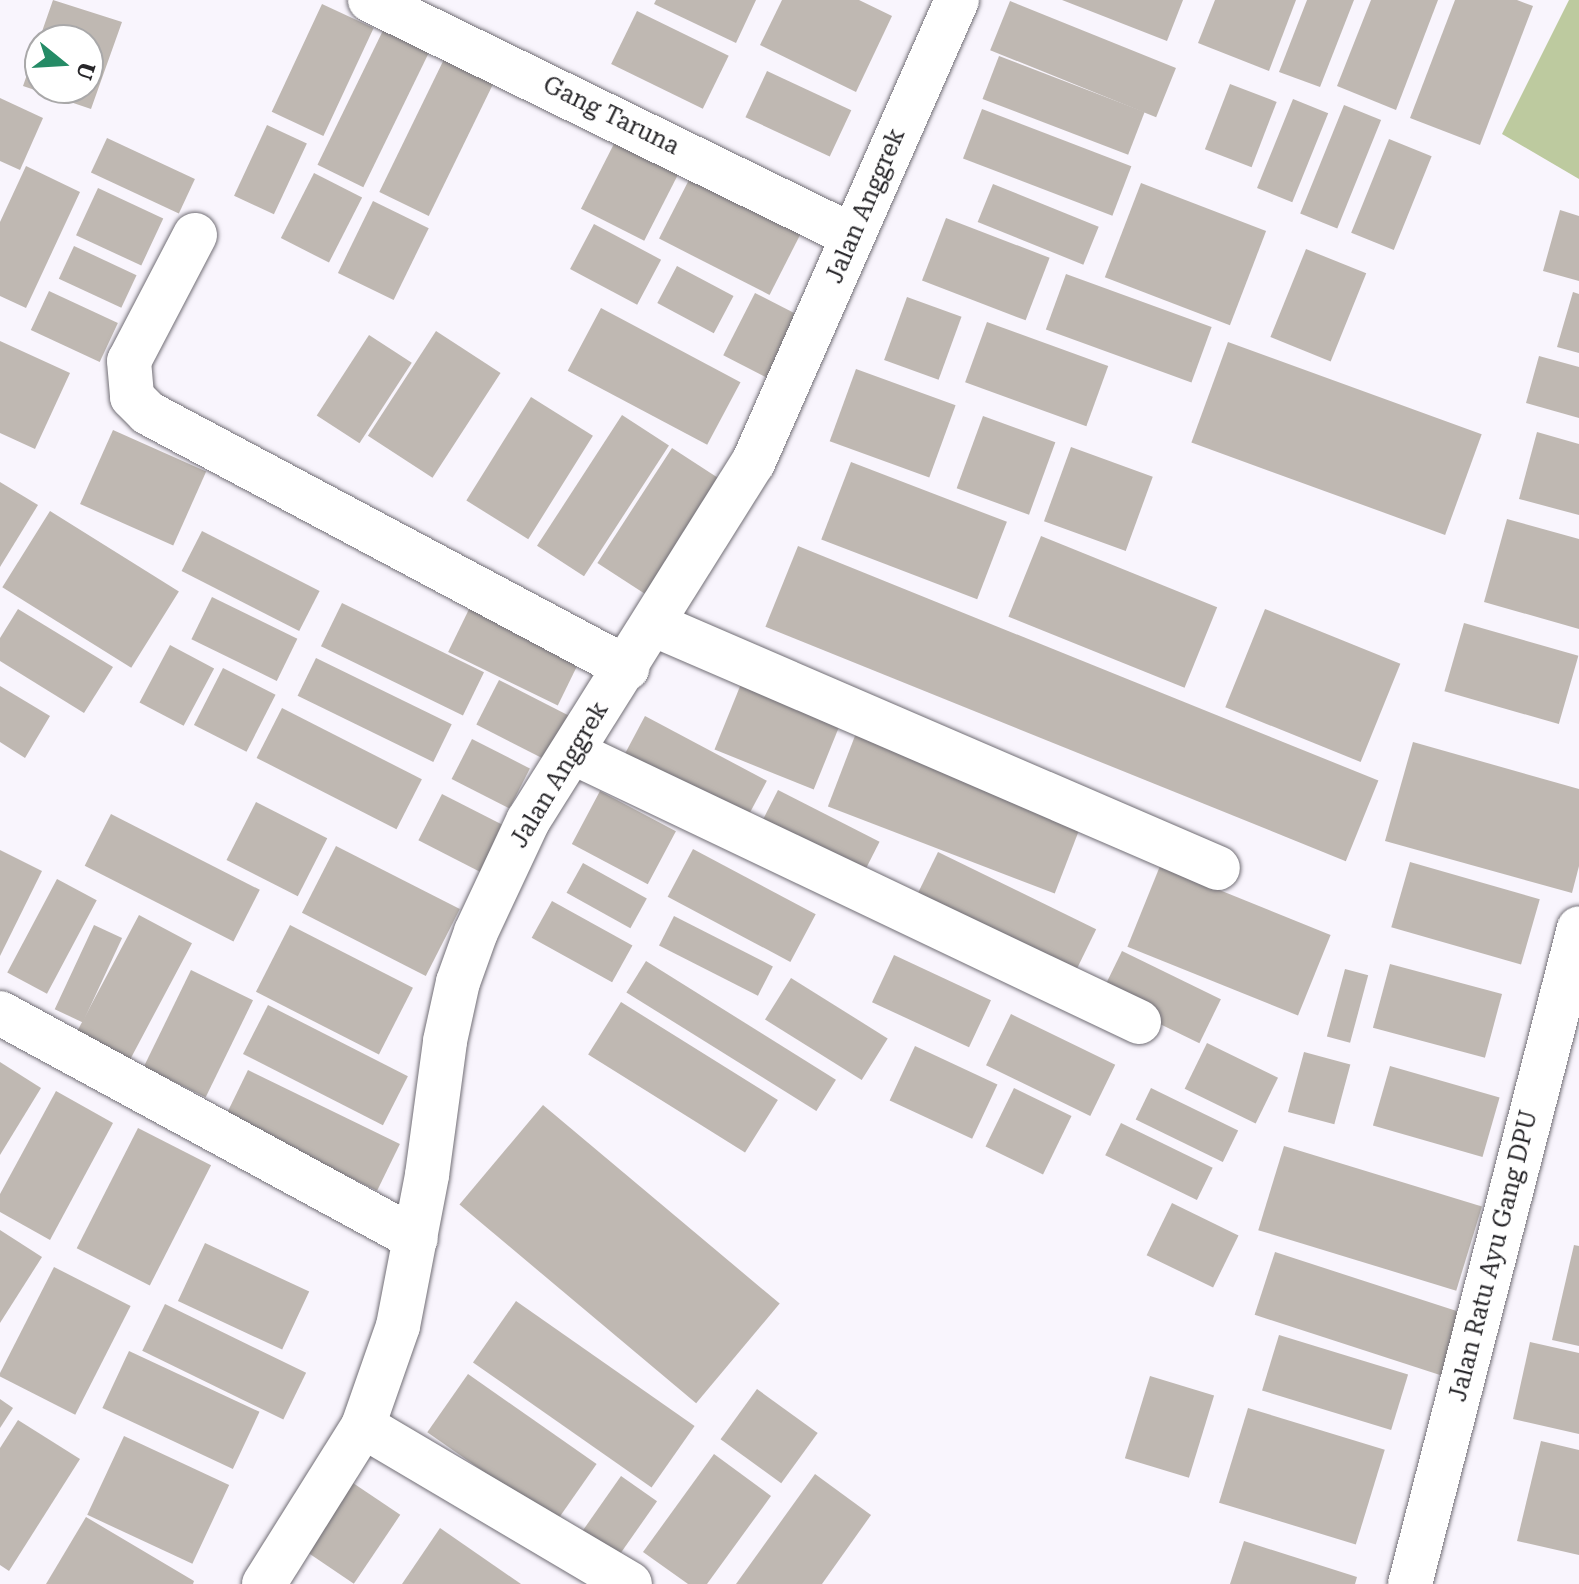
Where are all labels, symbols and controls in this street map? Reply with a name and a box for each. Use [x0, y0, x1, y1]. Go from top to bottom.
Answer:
north arrow [24, 24, 104, 104]
text: U [71, 59, 100, 83]
street label: Gang Taruna [538, 71, 684, 161]
street label: Jalan Anggrek [820, 124, 912, 288]
street label: Jalan Anggrek [505, 697, 615, 853]
street label: Jalan Ratu Ayu Gang DPU [1444, 1107, 1544, 1405]

